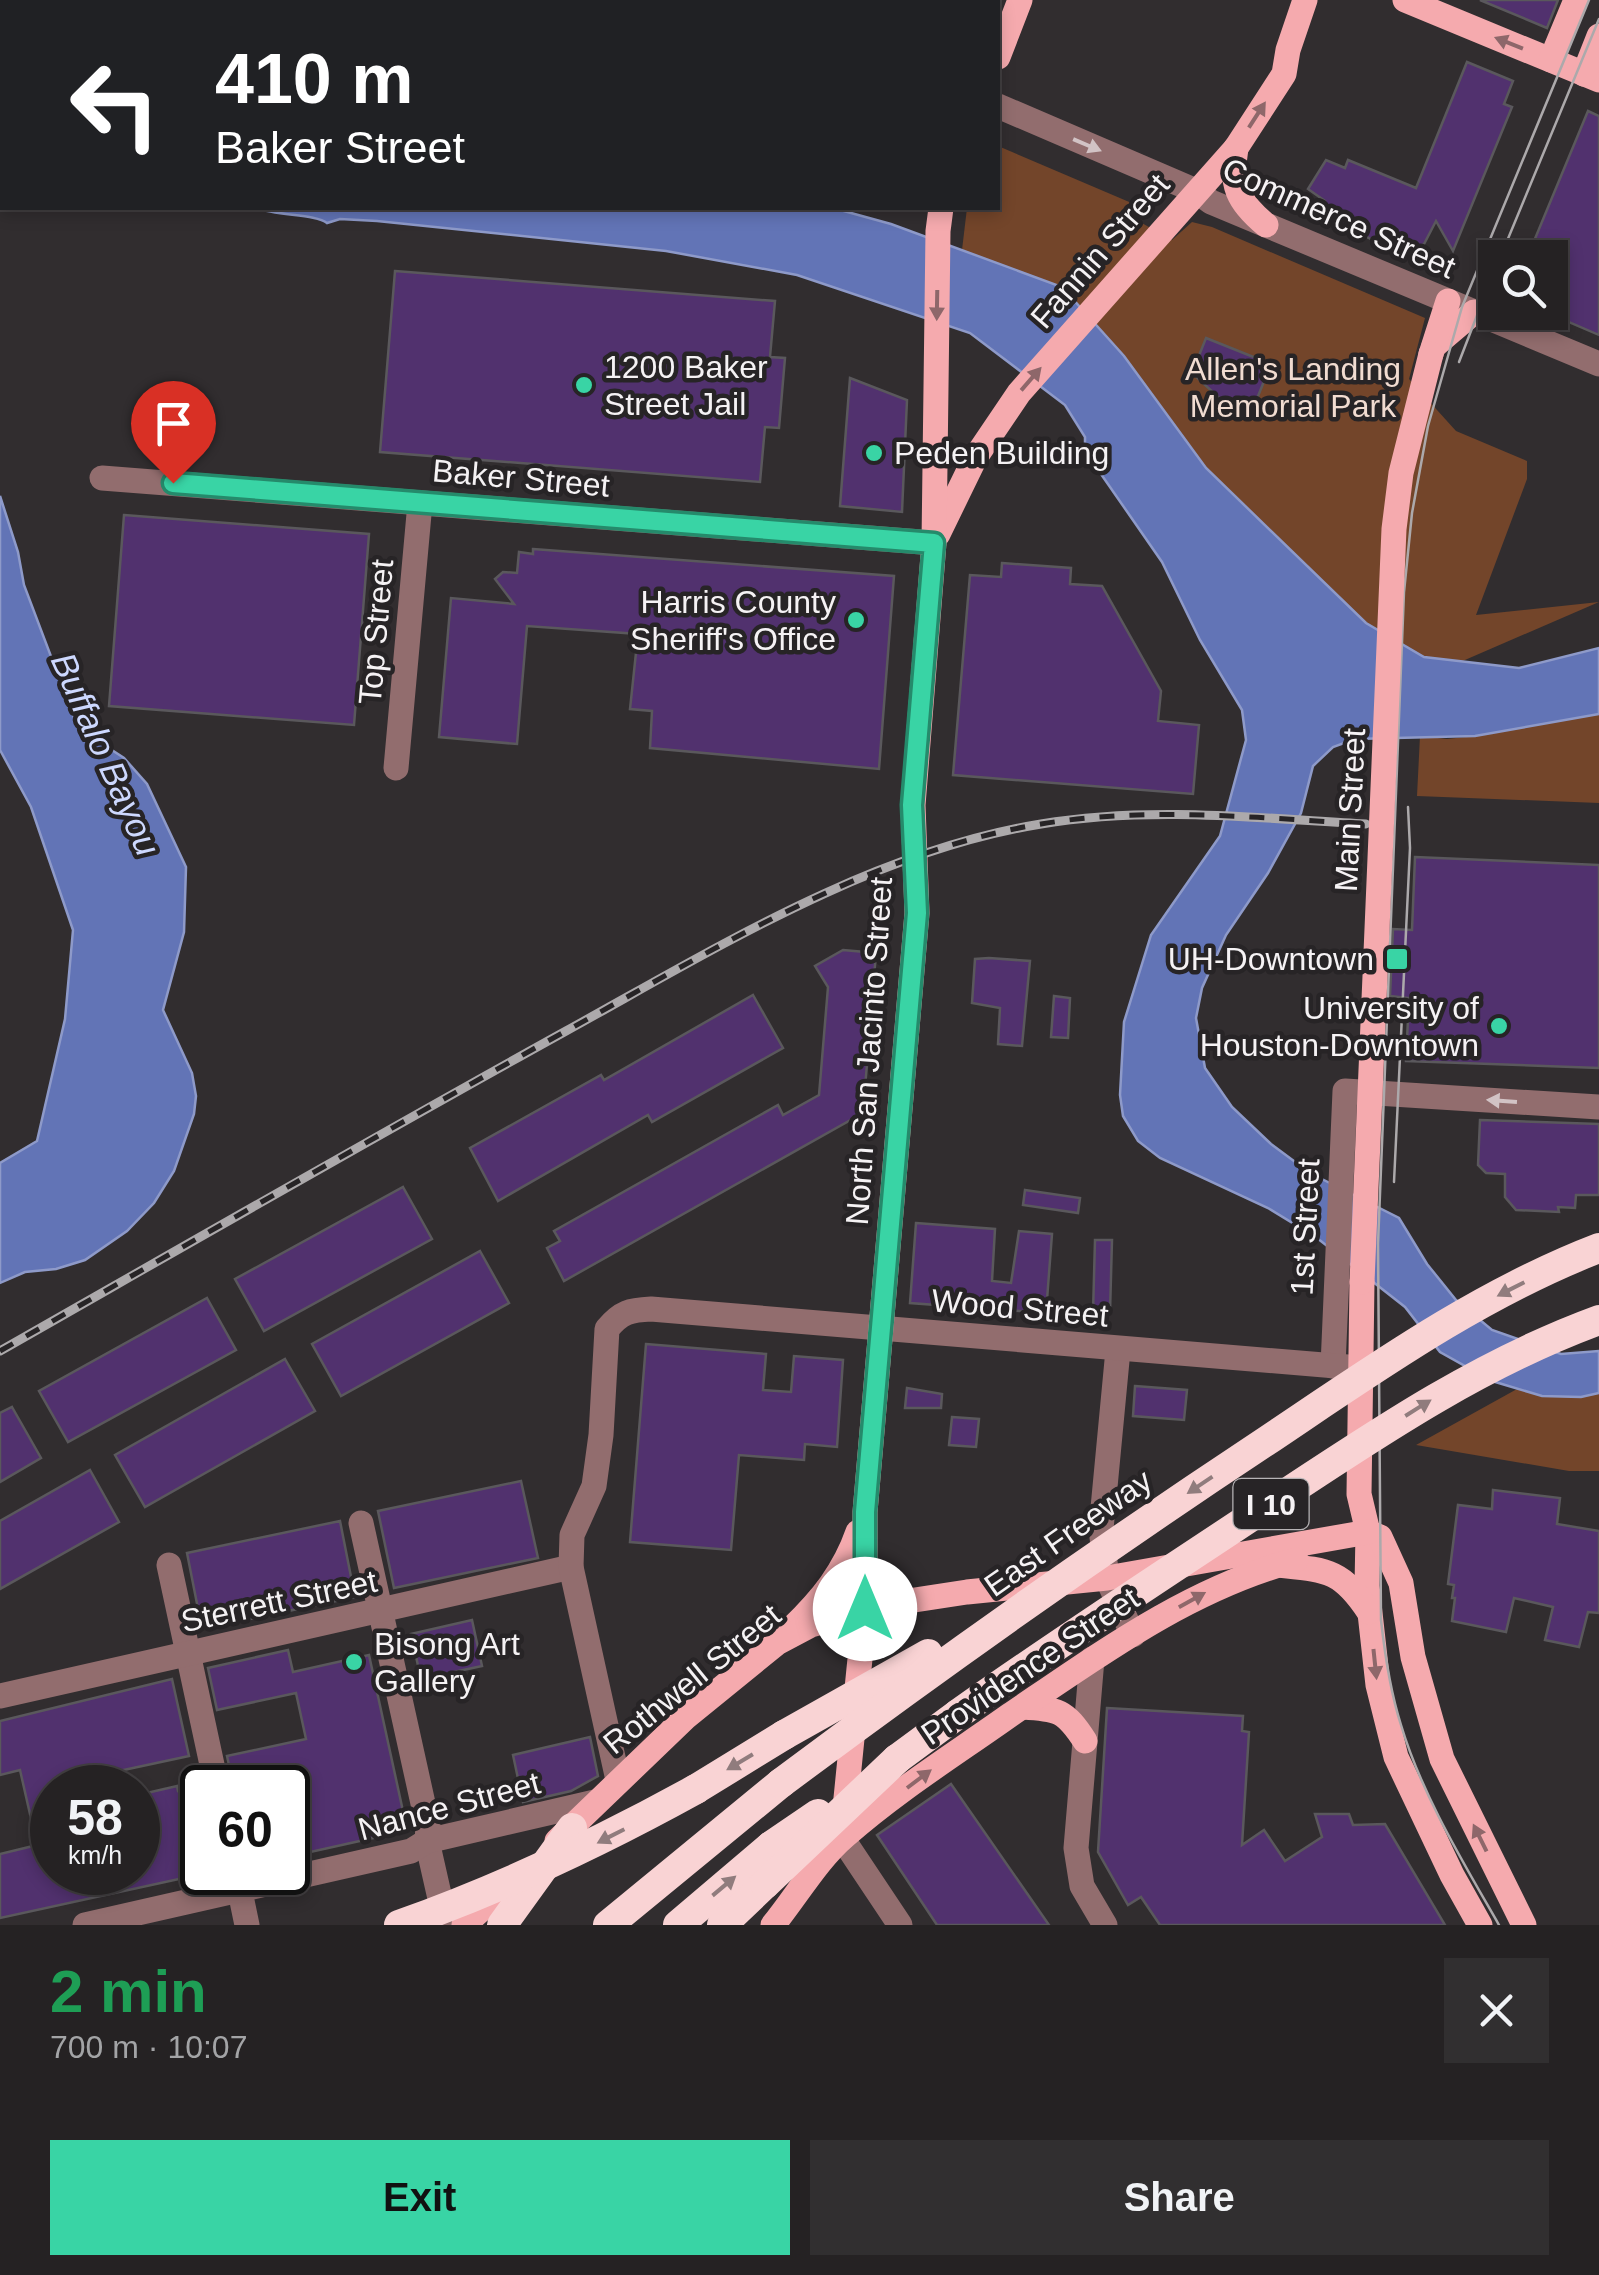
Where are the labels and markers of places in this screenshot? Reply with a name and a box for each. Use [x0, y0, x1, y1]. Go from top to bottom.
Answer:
place label: 1200 Baker Street Jail [604, 349, 768, 422]
marker: 1200 Baker Street Jail [573, 374, 595, 396]
pin [131, 381, 216, 484]
place label: Peden Building [894, 435, 1109, 471]
marker: Peden Building [863, 442, 885, 464]
place label: Harris County Sheriff's Office [630, 584, 836, 657]
marker: Harris County Sheriff's Office [845, 609, 867, 631]
place label: UH-Downtown [1168, 941, 1374, 977]
marker: UH-Downtown [1384, 946, 1410, 972]
place label: University of Houston-Downtown [1200, 990, 1479, 1063]
marker: University of Houston-Downtown [1488, 1015, 1510, 1037]
place label: Bisong Art Gallery [374, 1626, 520, 1699]
marker: Bisong Art Gallery [343, 1651, 365, 1673]

